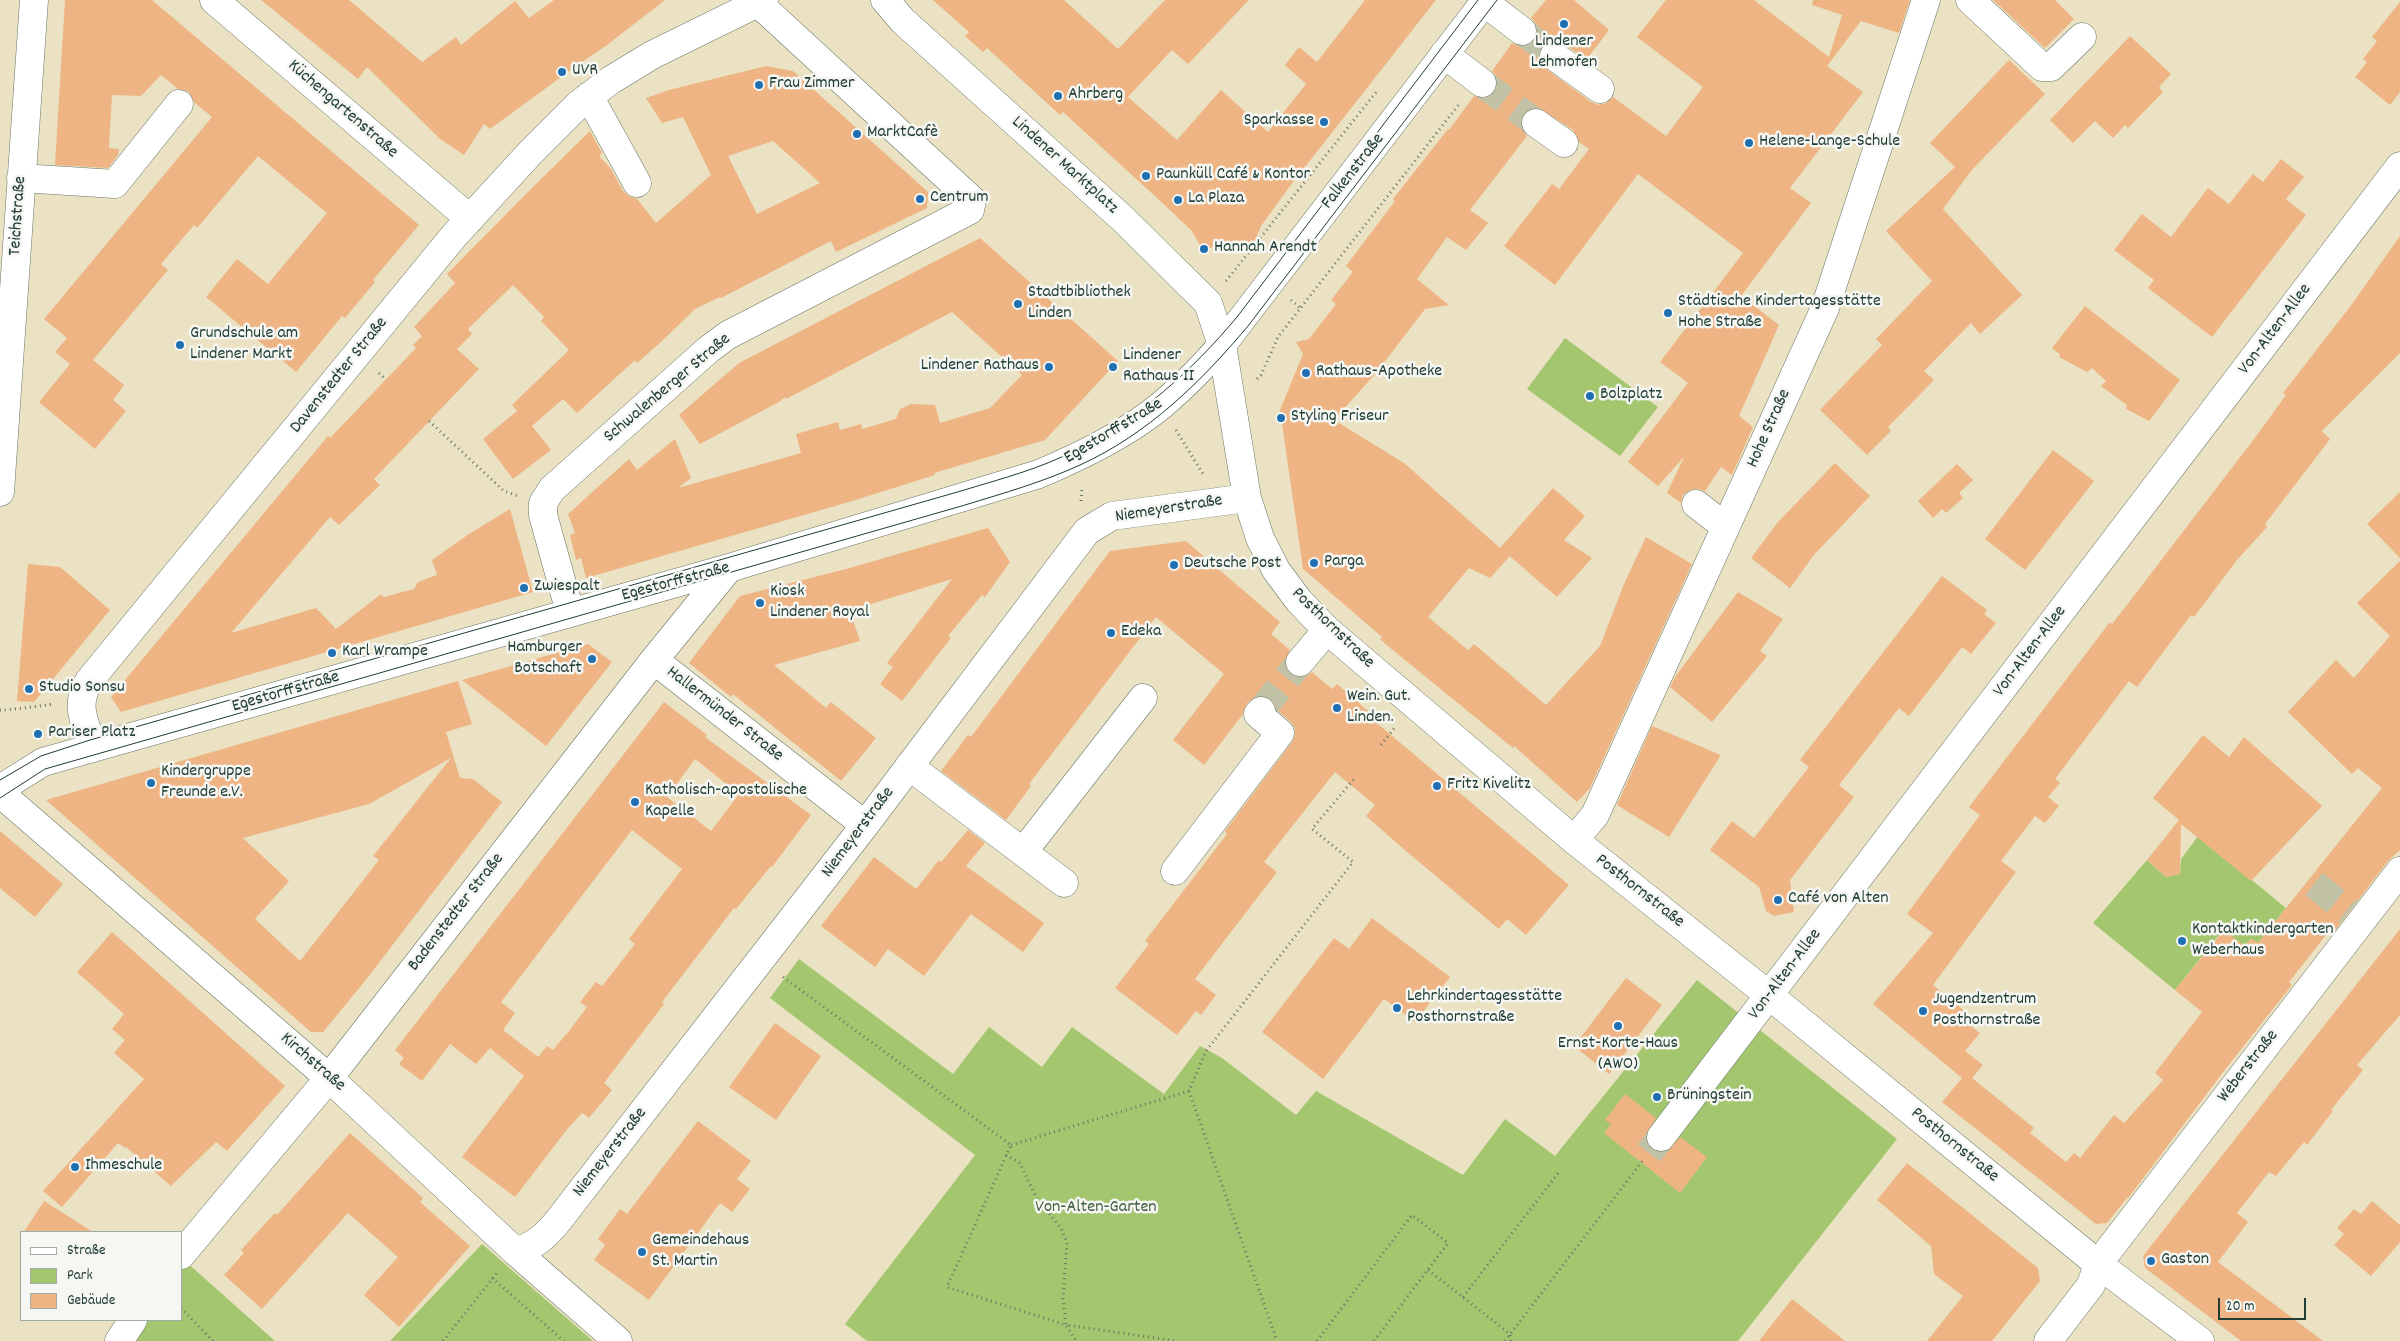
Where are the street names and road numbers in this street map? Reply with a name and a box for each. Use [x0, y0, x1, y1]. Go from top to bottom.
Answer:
street label: Küchengartenstraße [282, 56, 402, 164]
street label: Lindener Marktplatz [1006, 112, 1122, 220]
street label: Falkenstraße [1318, 130, 1390, 214]
street label: Teichstraße [5, 175, 33, 257]
street label: Von-Alten-Allee [2235, 280, 2317, 380]
street label: Davenstedter Straße [286, 313, 394, 439]
street label: Schwalenberger Straße [600, 330, 736, 448]
street label: Hohe Straße [1743, 386, 1797, 472]
street label: Egestorffstraße [1061, 394, 1167, 470]
street label: Niemeyerstraße [1114, 491, 1224, 529]
street label: Egestorffstraße [620, 558, 732, 608]
street label: Posthornstraße [1286, 584, 1378, 674]
street label: Von-Alten-Allee [1990, 602, 2072, 702]
street label: Hallermünder Straße [661, 663, 787, 767]
street label: Egestorffstraße [230, 667, 342, 719]
street label: Niemeyerstraße [818, 783, 900, 883]
street label: Badenstedter Straße [404, 850, 510, 976]
street label: Posthornstraße [1590, 850, 1688, 934]
street label: Von-Alten-Allee [1745, 925, 1827, 1025]
street label: Weberstraße [2214, 1026, 2284, 1108]
street label: Kirchstraße [275, 1029, 349, 1097]
street label: Niemeyerstraße [569, 1104, 653, 1202]
street label: Posthornstraße [1905, 1104, 2003, 1188]

